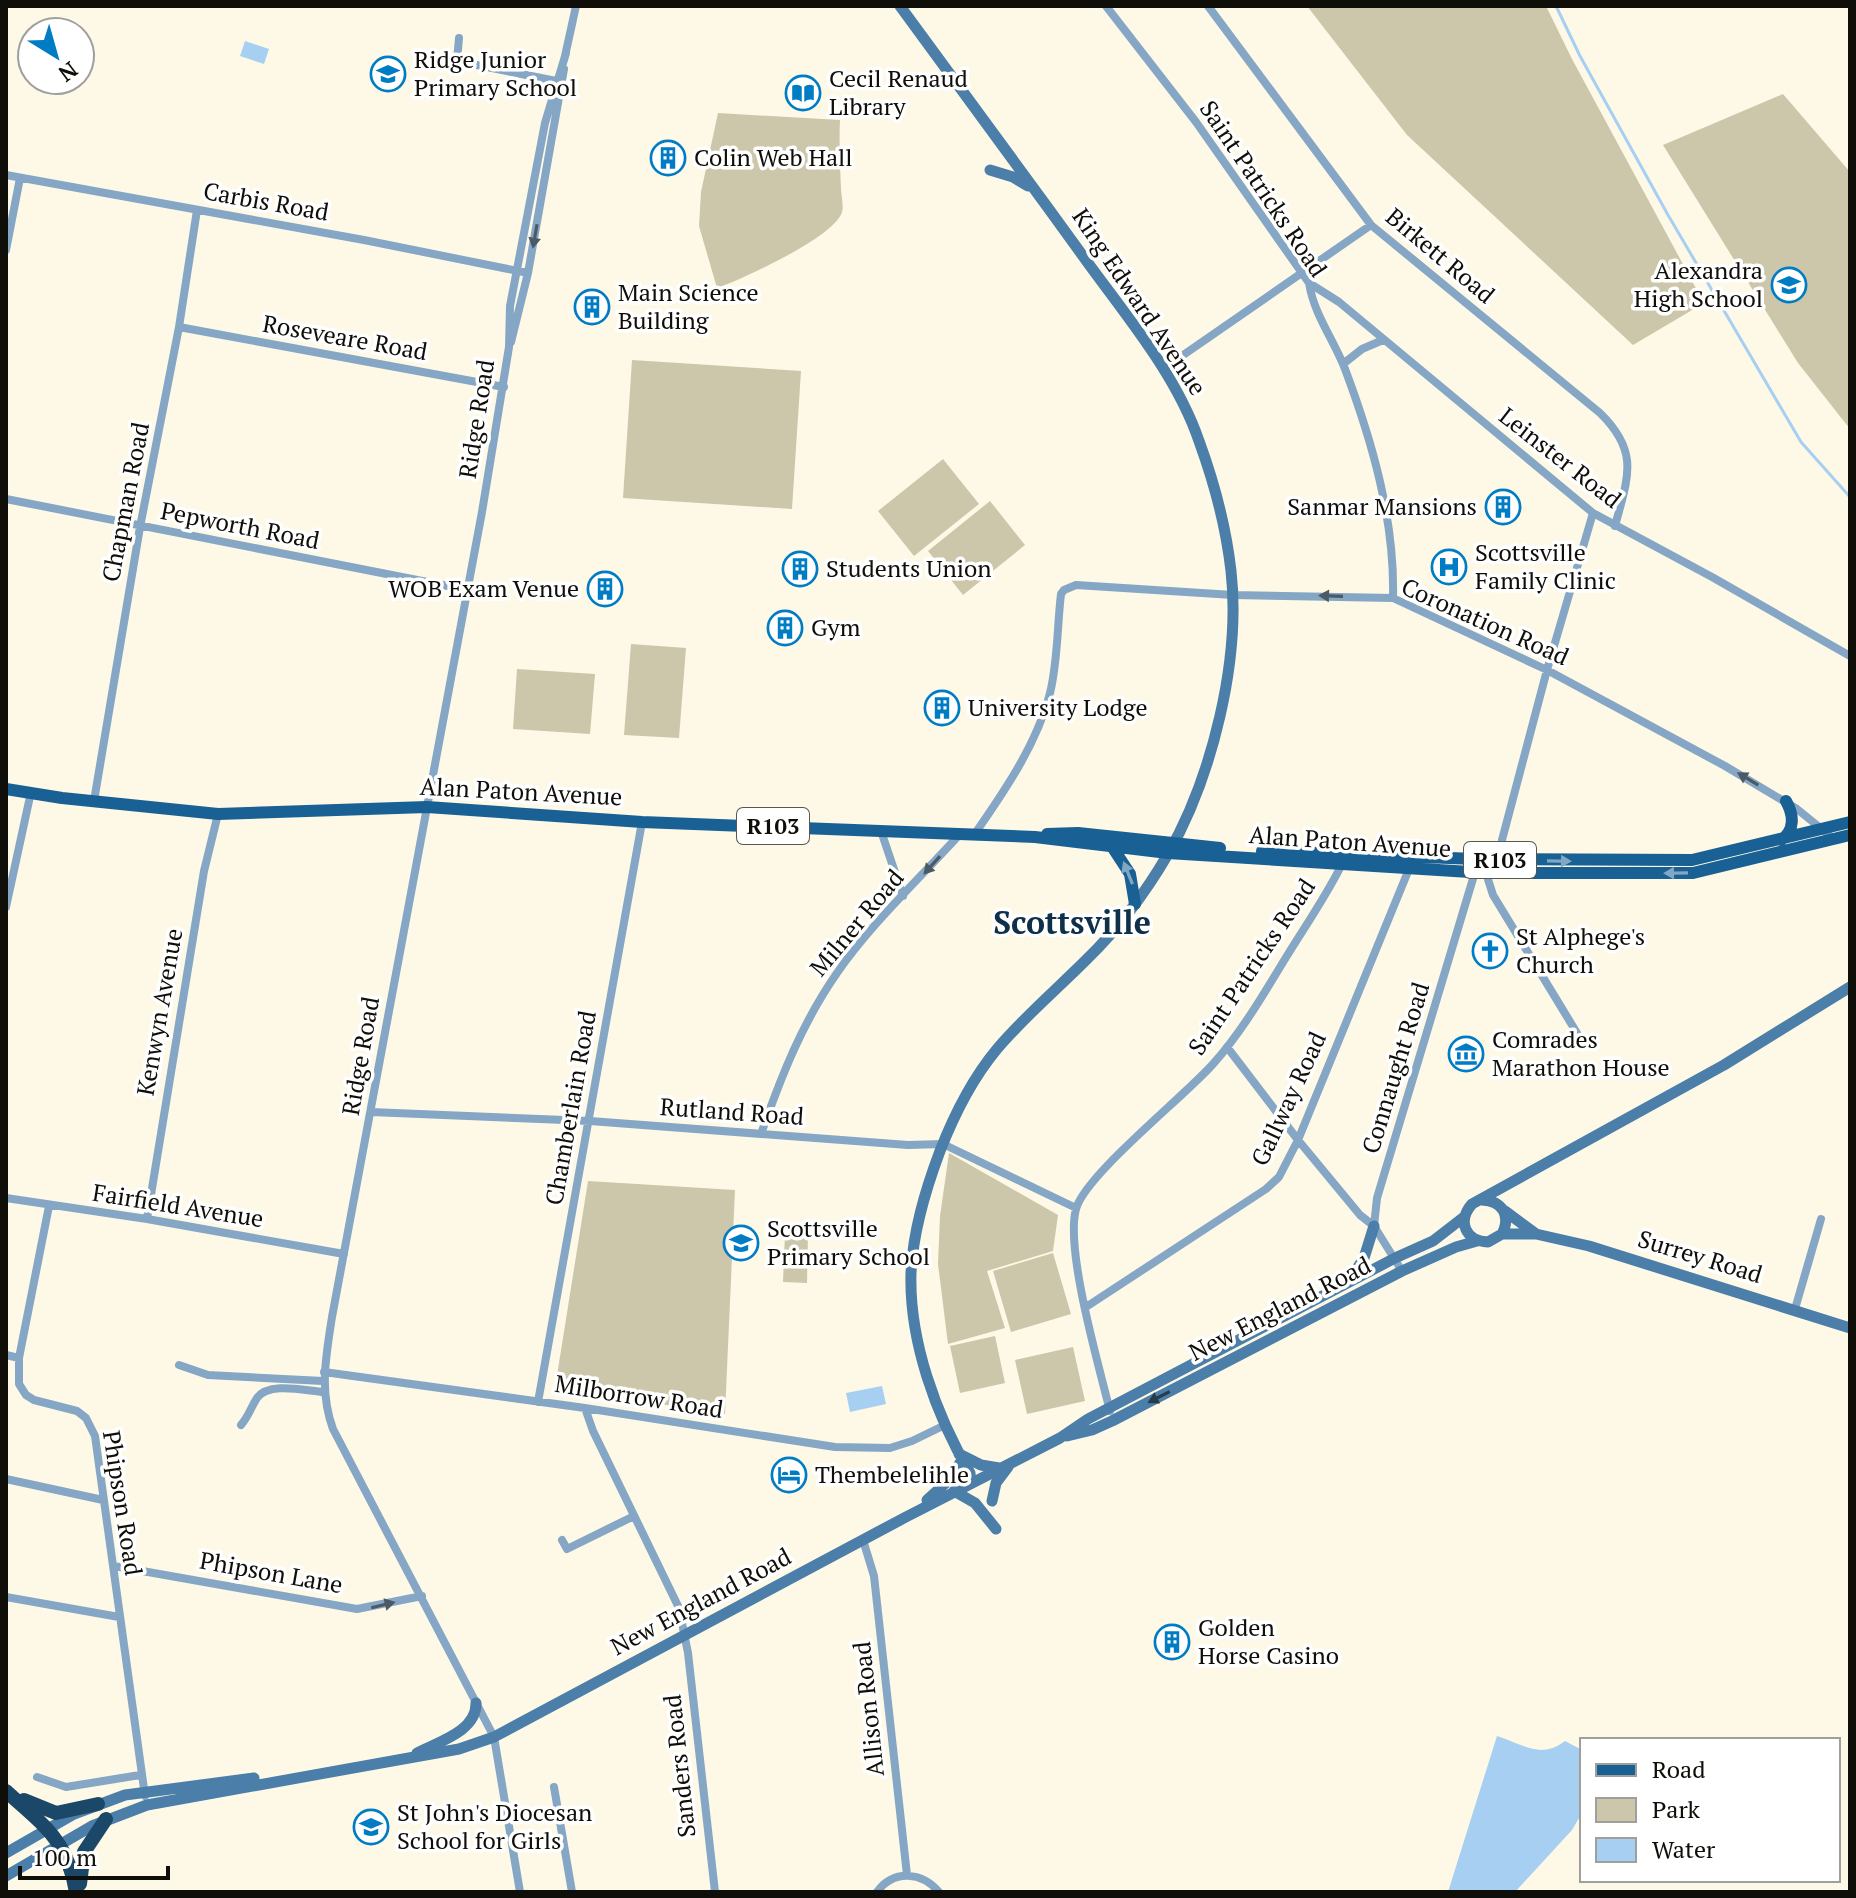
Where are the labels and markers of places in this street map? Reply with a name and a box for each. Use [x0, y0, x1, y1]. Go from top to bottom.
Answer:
place label: Ridge Junior Primary School [414, 43, 577, 103]
school or university icon: Ridge Junior Primary School [369, 55, 407, 93]
place label: Cecil Renaud Library [829, 62, 968, 122]
library icon: Cecil Renaud Library [784, 74, 822, 112]
building icon: Colin Web Hall [649, 139, 687, 177]
place label: Colin Web Hall [694, 141, 853, 173]
place label: Alexandra High School [1634, 254, 1763, 314]
school or university icon: Alexandra High School [1770, 266, 1808, 304]
place label: Main Science Building [618, 276, 759, 336]
building icon: Main Science Building [573, 288, 611, 326]
building icon: Sanmar Mansions [1484, 488, 1522, 526]
place label: Sanmar Mansions [1287, 490, 1477, 522]
place label: Scottsville Family Clinic [1475, 536, 1616, 596]
hospital icon: Scottsville Family Clinic [1430, 548, 1468, 586]
building icon: Students Union [781, 550, 819, 588]
place label: Students Union [826, 552, 991, 584]
building icon: WOB Exam Venue [586, 570, 624, 608]
place label: WOB Exam Venue [388, 572, 579, 604]
building icon: Gym [766, 609, 804, 647]
place label: Gym [811, 611, 861, 643]
building icon: University Lodge [923, 689, 961, 727]
place label: University Lodge [968, 691, 1148, 723]
place label: St Alphege's Church [1516, 920, 1645, 980]
church icon: St Alphege's Church [1471, 932, 1509, 970]
place label: Comrades Marathon House [1492, 1023, 1670, 1083]
museum icon: Comrades Marathon House [1447, 1035, 1485, 1073]
place label: Scottsville Primary School [767, 1212, 930, 1272]
school or university icon: Scottsville Primary School [722, 1224, 760, 1262]
hotel icon: Thembelelihle [770, 1456, 808, 1494]
place label: Thembelelihle [815, 1458, 969, 1490]
place label: Golden Horse Casino [1198, 1611, 1339, 1671]
building icon: Golden Horse Casino [1153, 1623, 1191, 1661]
place label: St John's Diocesan School for Girls [397, 1796, 592, 1856]
school or university icon: St John's Diocesan School for Girls [352, 1808, 390, 1846]

